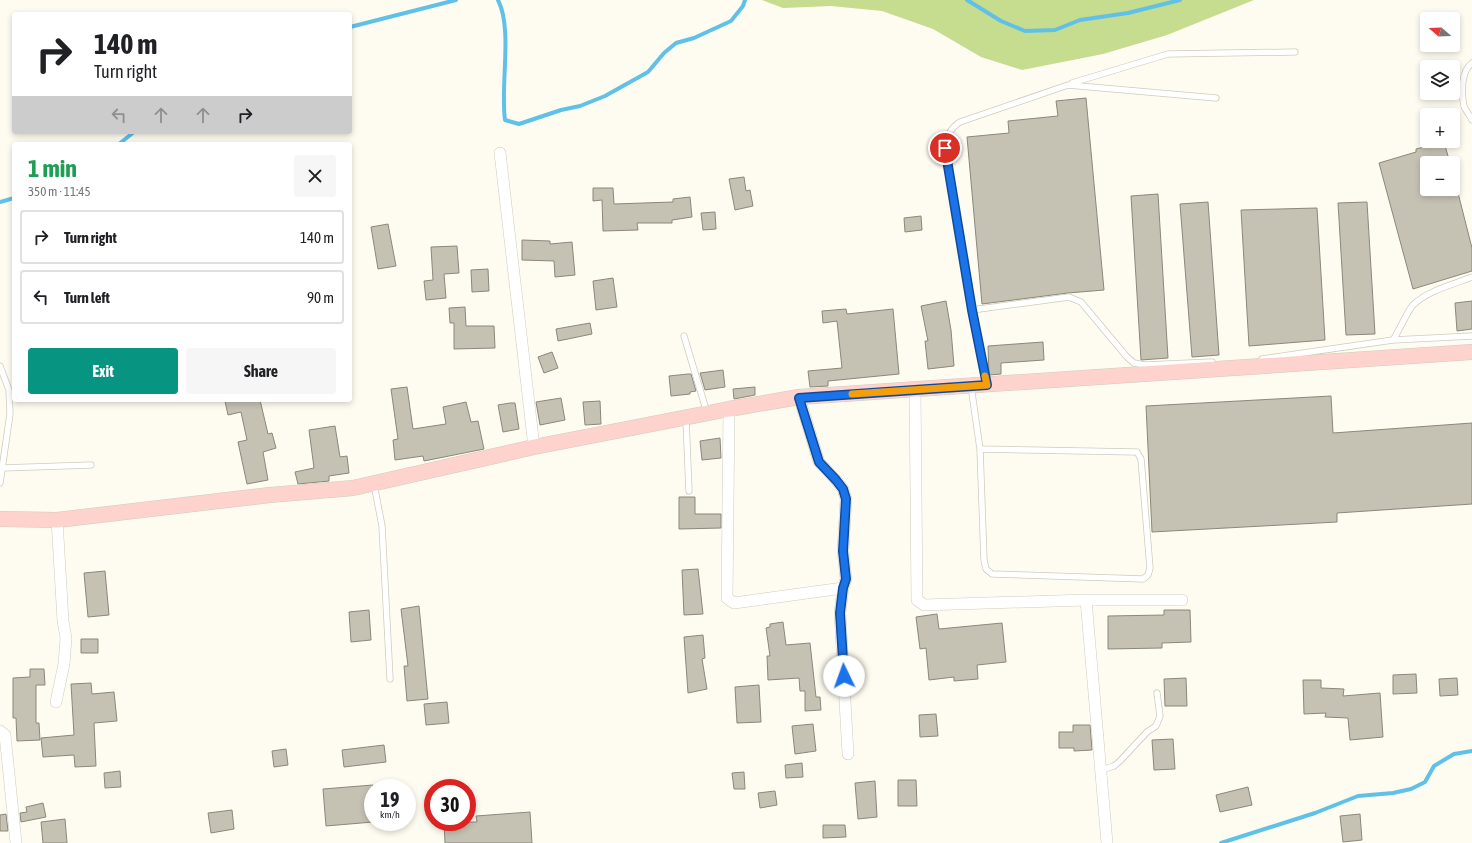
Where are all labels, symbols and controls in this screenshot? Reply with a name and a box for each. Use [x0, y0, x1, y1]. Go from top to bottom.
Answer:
north arrow [1420, 12, 1460, 52]
map controls [1420, 12, 1460, 196]
icon: right [28, 28, 80, 80]
text: 140 m [94, 28, 157, 60]
button: layers [1420, 60, 1460, 100]
text: Turn right [94, 61, 157, 82]
icon: left [108, 104, 130, 126]
icon: ahead [150, 104, 172, 126]
icon: ahead [192, 104, 214, 126]
icon: right [234, 104, 256, 126]
button: + [1420, 108, 1460, 148]
pin [928, 131, 962, 165]
icon: arrive [934, 137, 956, 159]
text: 1 min [28, 155, 77, 182]
button: close [294, 155, 336, 197]
button: − [1420, 156, 1460, 196]
text: 350 m · 11:45 [28, 184, 91, 199]
icon: right [30, 226, 52, 248]
text: Turn right [64, 229, 117, 246]
text: 140 m [300, 229, 334, 246]
icon: left [30, 286, 52, 308]
text: Turn left [64, 289, 110, 306]
text: 90 m [307, 289, 334, 306]
button: Exit [28, 348, 178, 394]
button: Share [186, 348, 336, 394]
position arrow [823, 655, 865, 697]
speed limit sign: 30 [424, 779, 476, 831]
text: 19 [381, 788, 399, 811]
text: km/h [380, 809, 400, 820]

